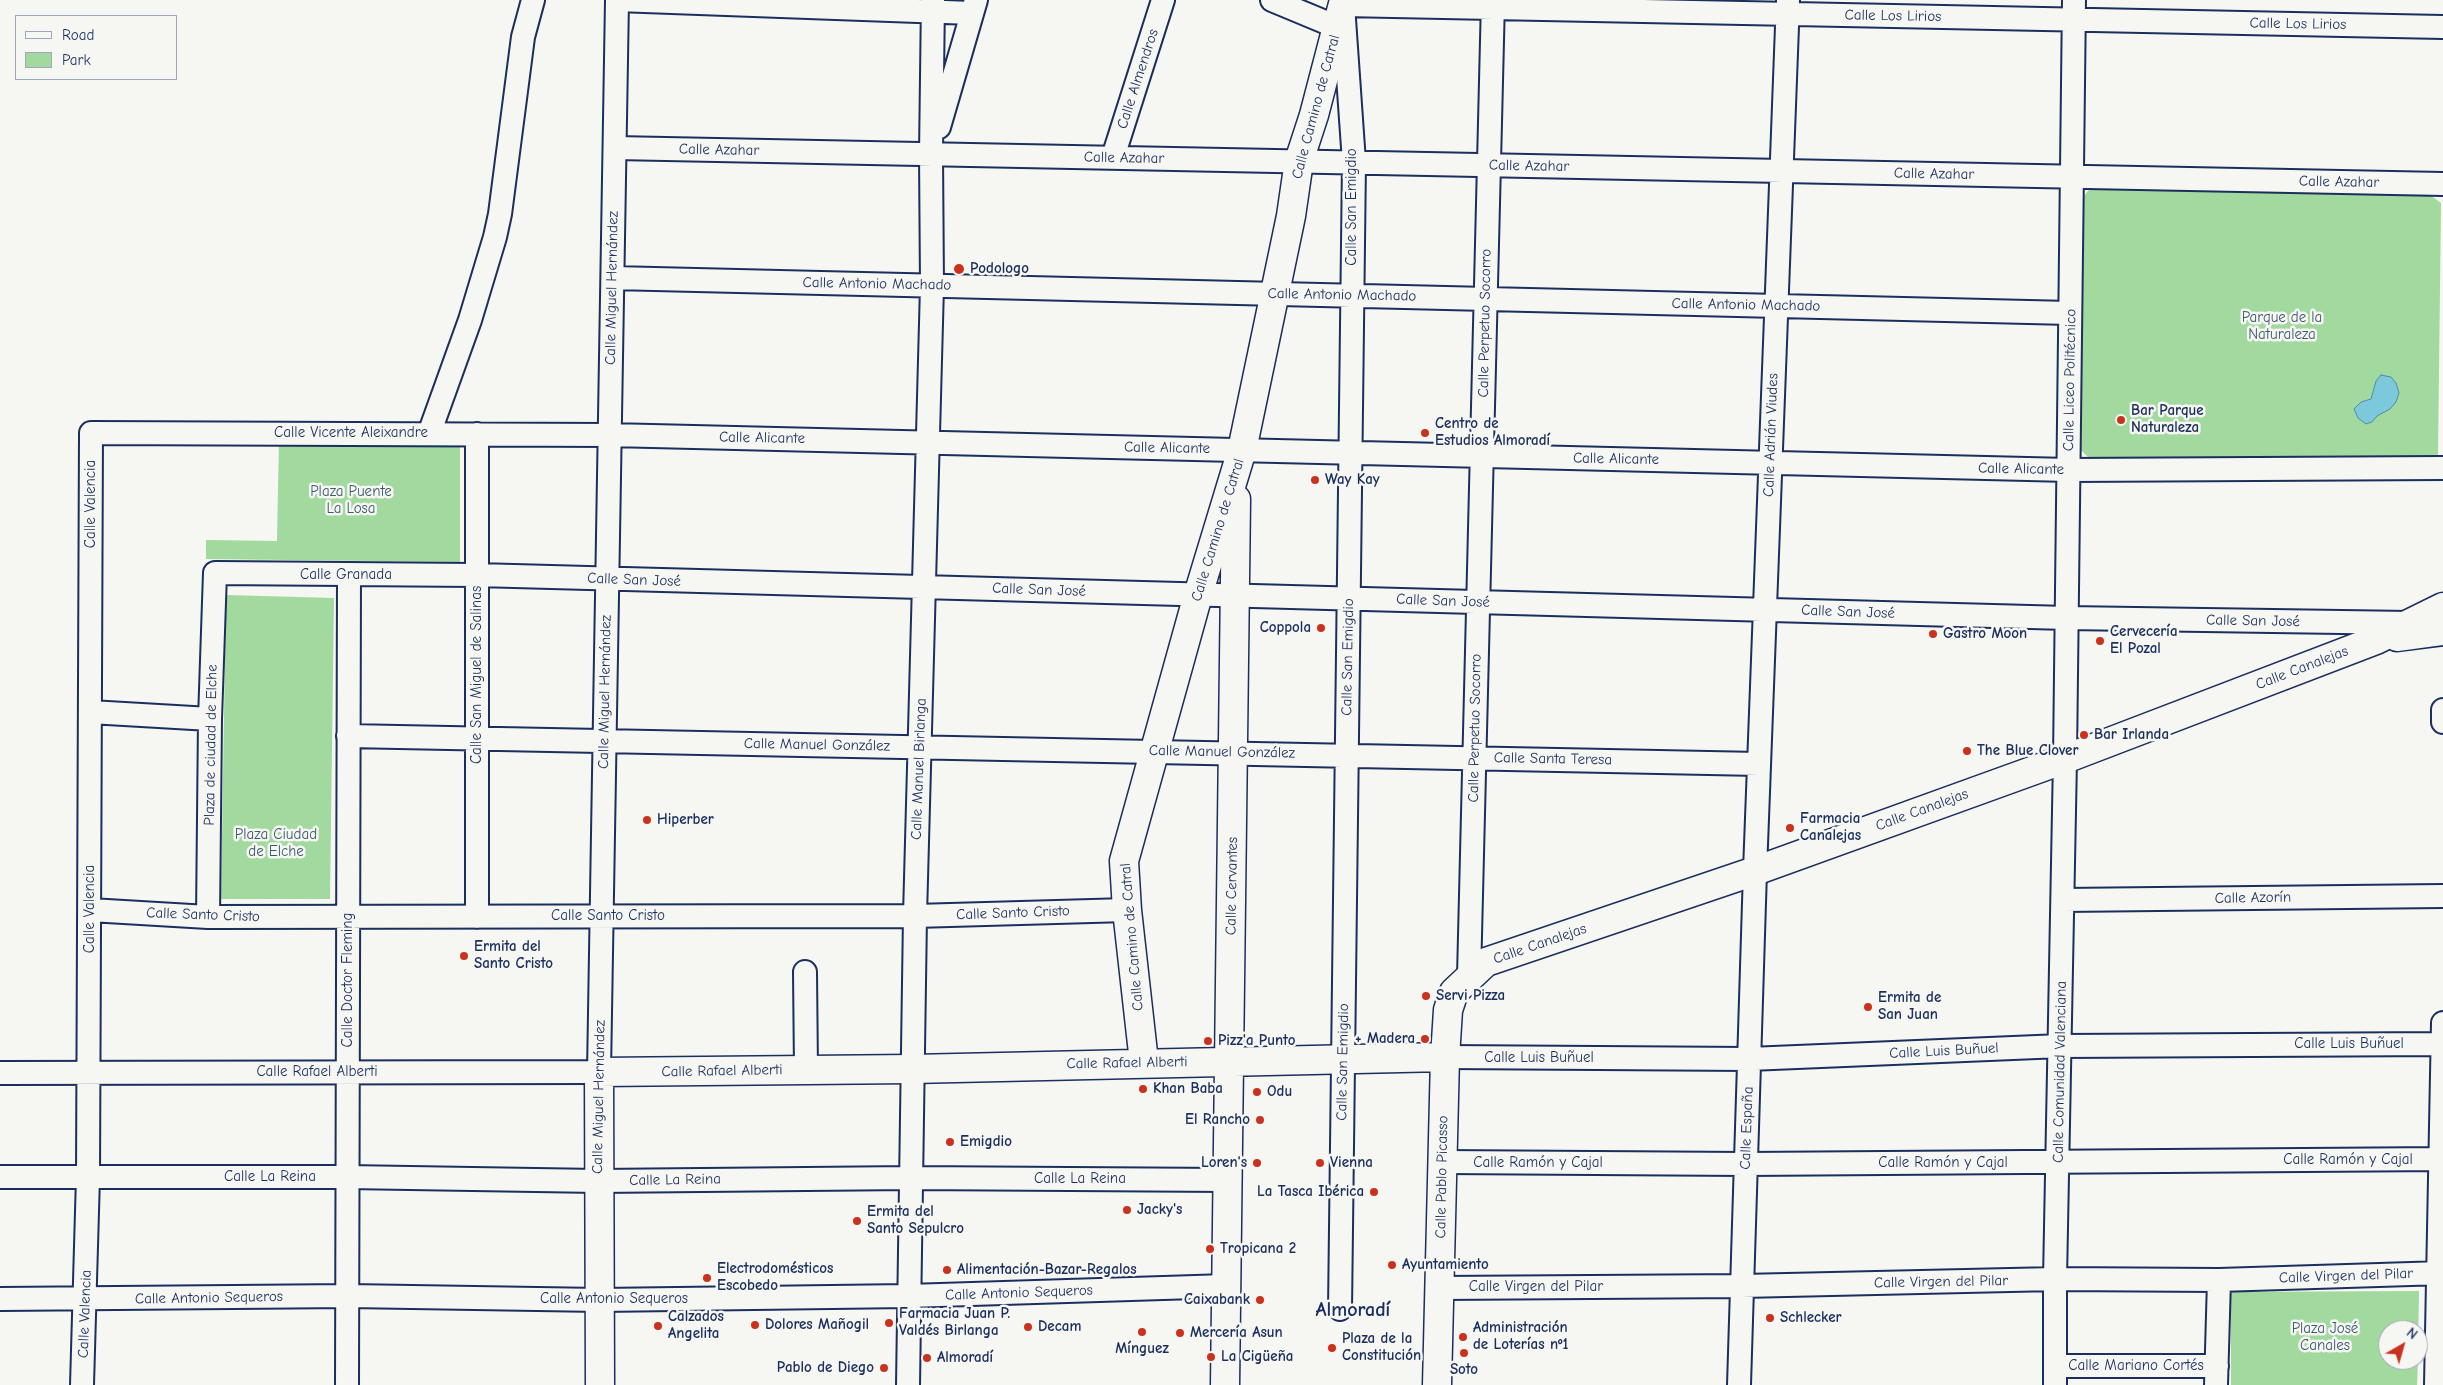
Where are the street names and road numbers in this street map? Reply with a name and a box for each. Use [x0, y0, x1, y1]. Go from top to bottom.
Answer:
street label: Calle Los Lirios [1844, 6, 1942, 26]
street label: Calle Los Lirios [2249, 14, 2347, 34]
street label: Calle Almendros [1113, 27, 1163, 131]
street label: Calle Camino de Catral [1288, 33, 1344, 181]
street label: Calle Azahar [679, 140, 759, 160]
street label: Calle Azahar [1084, 148, 1164, 168]
street label: Calle San Emigdio [1343, 148, 1361, 266]
street label: Calle Azahar [1489, 156, 1569, 176]
street label: Calle Azahar [1894, 164, 1974, 184]
street label: Calle Azahar [2299, 172, 2379, 192]
street label: Calle Miguel Hernández [602, 211, 622, 365]
street label: Calle Perpetuo Socorro [1475, 249, 1495, 397]
street label: Calle Antonio Machado [803, 274, 951, 294]
street label: Calle Antonio Machado [1268, 285, 1416, 305]
street label: Calle Antonio Machado [1672, 295, 1820, 315]
street label: Calle Liceo Politécnico [2060, 309, 2080, 451]
street label: Calle Adrián Viudes [1760, 373, 1782, 497]
street label: Calle Vicente Aleixandre [274, 424, 428, 442]
street label: Calle Alicante [719, 428, 805, 448]
street label: Calle Alicante [1124, 438, 1210, 458]
street label: Calle Alicante [1573, 449, 1659, 469]
street label: Calle Camino de Catral [1188, 456, 1248, 604]
street label: Calle Alicante [1978, 459, 2064, 479]
street label: Calle Valencia [82, 460, 100, 548]
street label: Calle Granada [300, 566, 392, 584]
street label: Calle San José [587, 569, 681, 591]
street label: Calle San José [992, 579, 1086, 601]
street label: Calle San Miguel de Salinas [468, 586, 486, 764]
street label: Calle San José [1396, 590, 1490, 612]
street label: Calle San Emigdio [1338, 598, 1358, 716]
street label: Calle San José [1801, 601, 1895, 623]
street label: Calle San José [2206, 611, 2300, 631]
street label: Calle Miguel Hernández [595, 615, 615, 769]
street label: Calle Canalejas [2253, 642, 2351, 694]
street label: Calle Perpetuo Socorro [1465, 654, 1485, 802]
street label: Plaza de ciudad de Elche [201, 664, 221, 826]
street label: Calle Manuel Birlanga [908, 698, 930, 840]
street label: Calle Manuel González [744, 735, 890, 755]
street label: Calle Manuel González [1149, 742, 1295, 762]
street label: Calle Santa Teresa [1494, 749, 1612, 769]
street label: Calle Canalejas [1873, 785, 1971, 835]
street label: Calle Cervantes [1222, 837, 1242, 935]
street label: Calle Camino de Catral [1117, 862, 1147, 1012]
street label: Calle Valencia [81, 865, 99, 953]
street label: Calle Azorín [2215, 888, 2291, 908]
street label: Calle Santo Cristo [956, 902, 1070, 924]
street label: Calle Santo Cristo [146, 904, 260, 926]
street label: Calle Santo Cristo [551, 907, 665, 925]
street label: Calle Doctor Fleming [339, 913, 357, 1047]
street label: Calle Canalejas [1491, 920, 1589, 968]
street label: Calle Comunidad Valenciana [2049, 981, 2071, 1163]
street label: Calle San Emigdio [1333, 1003, 1353, 1121]
street label: Calle Miguel Hernández [589, 1020, 609, 1174]
street label: Calle Luis Buñuel [2294, 1035, 2404, 1053]
street label: Calle Luis Buñuel [1889, 1039, 1999, 1063]
street label: Calle Luis Buñuel [1484, 1049, 1594, 1067]
street label: Calle Rafael Alberti [1066, 1053, 1188, 1073]
street label: Calle Rafael Alberti [661, 1061, 783, 1081]
street label: Calle Rafael Alberti [256, 1063, 378, 1081]
street label: Calle España [1737, 1086, 1757, 1170]
street label: Calle Pablo Picasso [1432, 1115, 1452, 1239]
street label: Calle Ramón y Cajal [2283, 1151, 2413, 1169]
street label: Calle Ramón y Cajal [1473, 1154, 1603, 1172]
street label: Calle Ramón y Cajal [1878, 1154, 2008, 1172]
street label: Calle La Reina [224, 1168, 316, 1186]
street label: Calle La Reina [629, 1170, 721, 1190]
street label: Calle La Reina [1034, 1170, 1126, 1188]
street label: Calle Virgen del Pilar [2279, 1265, 2413, 1287]
street label: Calle Valencia [74, 1269, 96, 1359]
street label: Calle Virgen del Pilar [1874, 1272, 2008, 1292]
street label: Calle Virgen del Pilar [1469, 1278, 1603, 1296]
street label: Calle Antonio Sequeros [945, 1281, 1093, 1305]
street label: Calle Antonio Sequeros [135, 1288, 283, 1308]
street label: Calle Antonio Sequeros [540, 1290, 688, 1308]
street label: Calle Mariano Cortés [2068, 1357, 2204, 1375]

